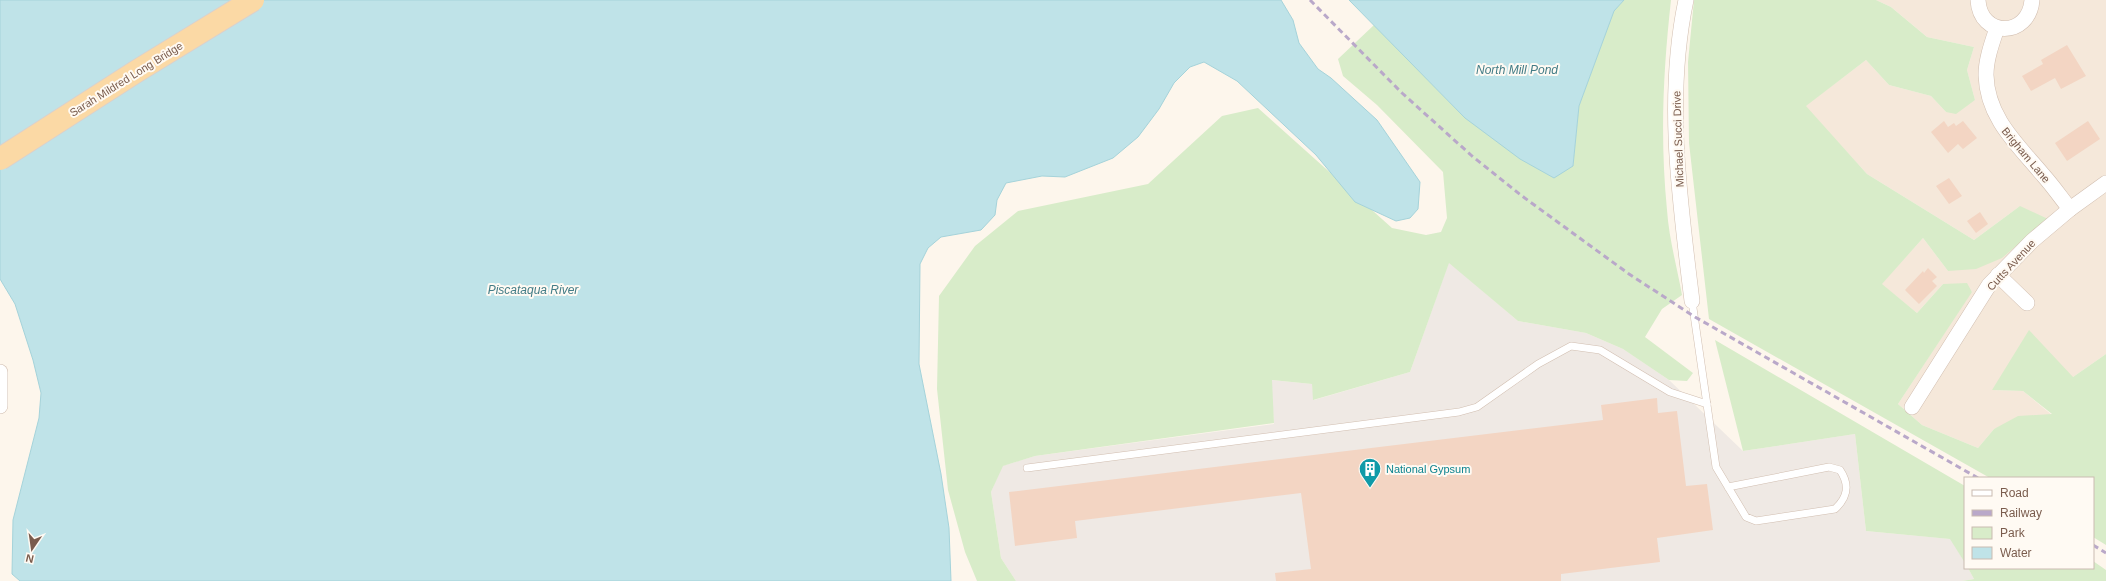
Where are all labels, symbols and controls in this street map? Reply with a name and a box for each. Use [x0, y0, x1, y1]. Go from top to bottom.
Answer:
street label: Sarah Mildred Long Bridge [67, 39, 185, 119]
water label: North Mill Pond [1476, 63, 1558, 77]
street label: Michael Succi Drive [1670, 91, 1686, 187]
street label: Brigham Lane [1999, 125, 2053, 185]
street label: Cutts Avenue [1984, 237, 2038, 293]
water label: Piscataqua River [488, 283, 579, 297]
building icon: National Gypsum [1357, 456, 1383, 489]
place label: National Gypsum [1386, 463, 1470, 475]
legend [1964, 477, 2094, 569]
text: Road [2000, 486, 2029, 500]
text: Railway [2000, 506, 2042, 520]
text: Park [2000, 526, 2026, 540]
north arrow [12, 529, 52, 569]
text: Water [2000, 546, 2032, 560]
text: N [24, 552, 35, 565]

